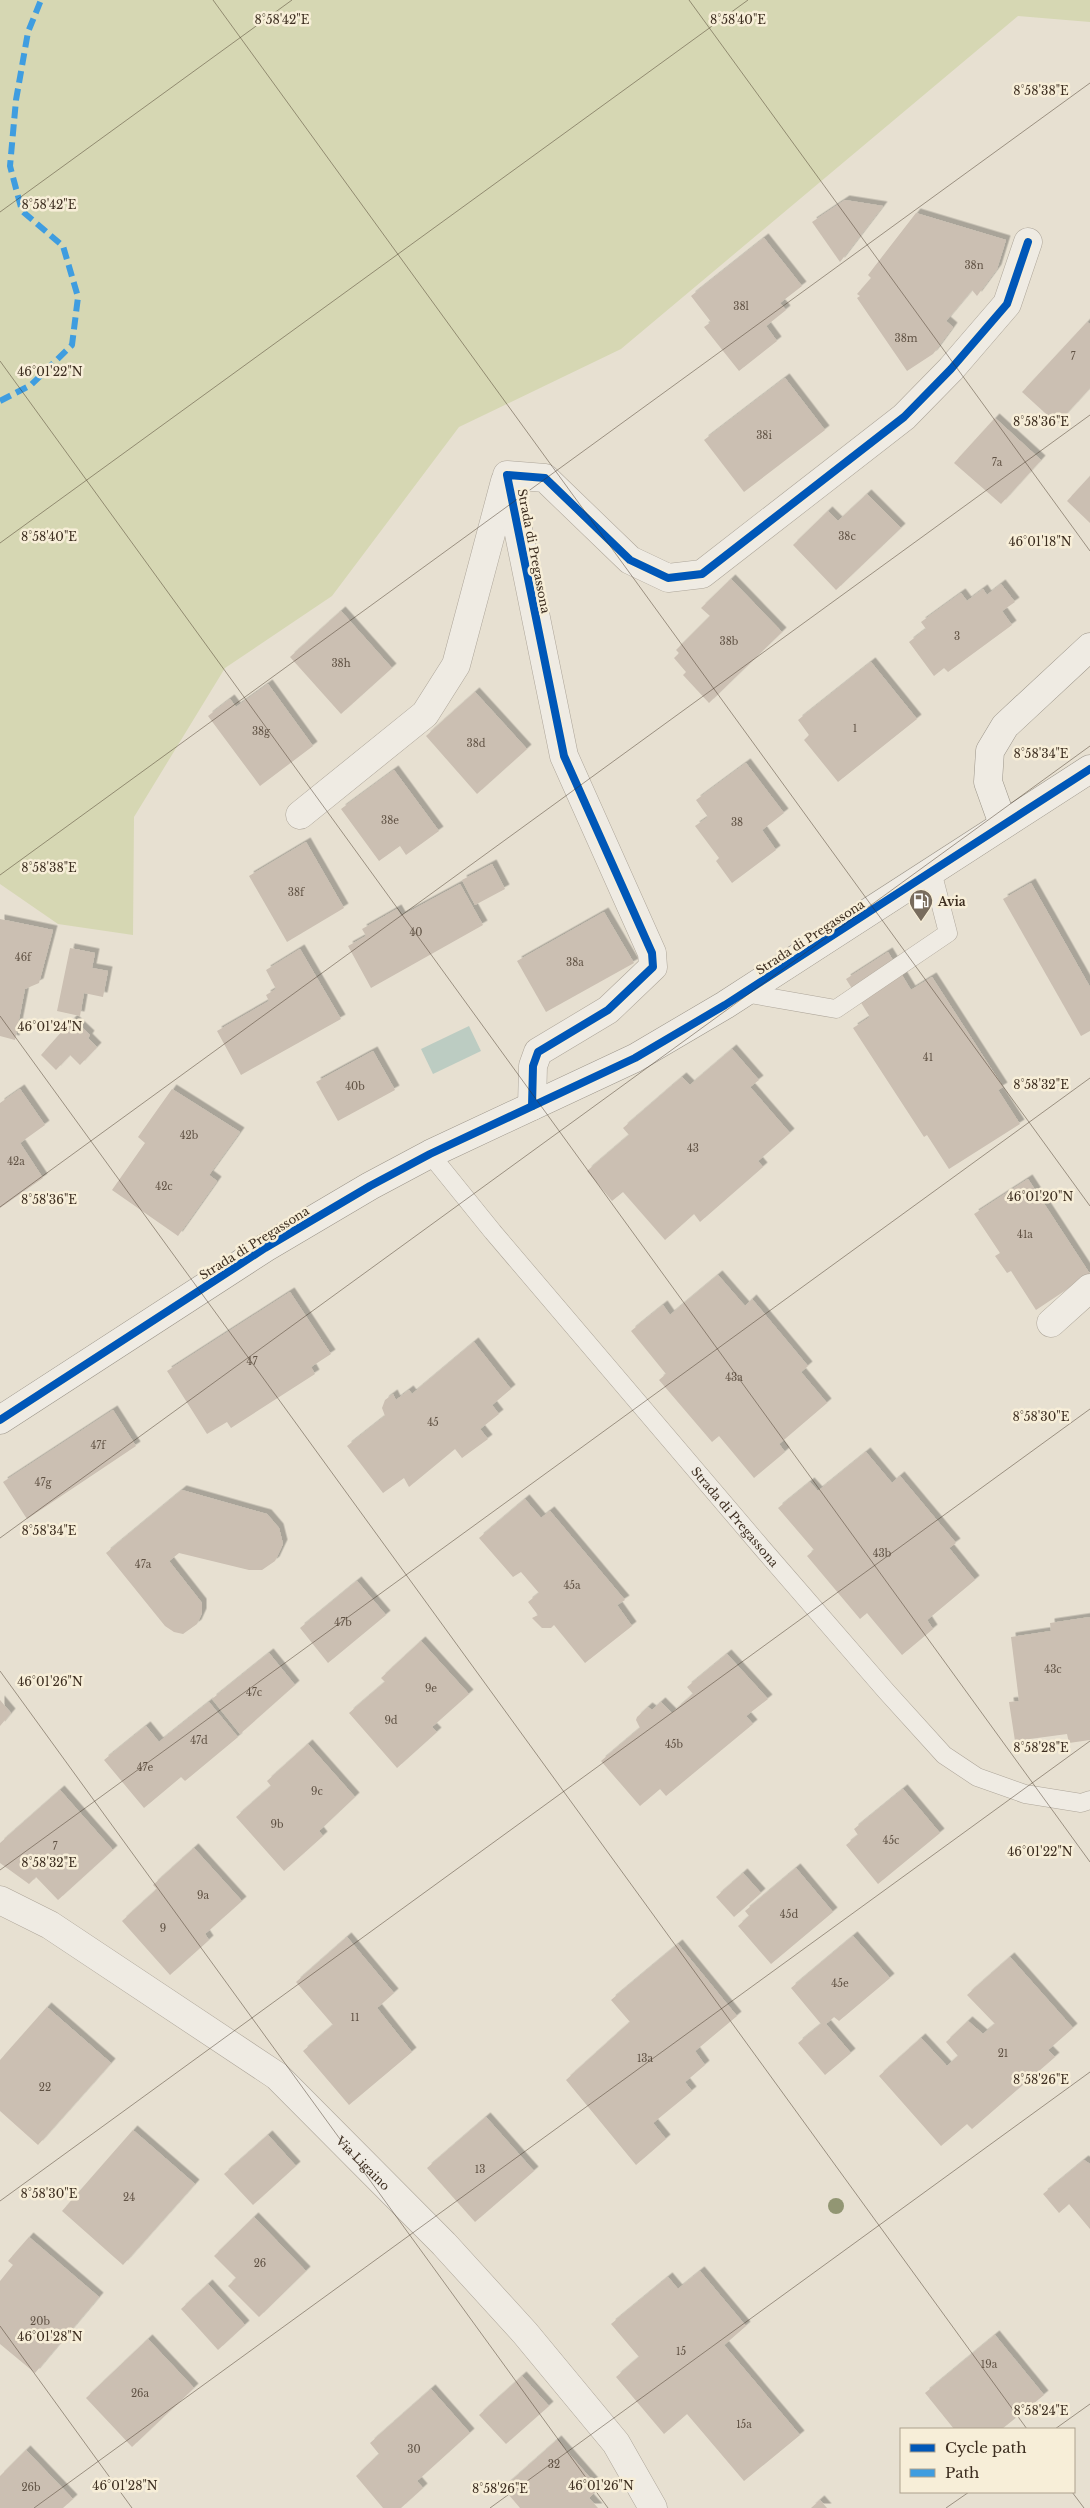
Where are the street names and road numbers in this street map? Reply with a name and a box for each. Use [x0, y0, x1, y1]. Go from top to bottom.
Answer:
street label: Strada di Pregassona [515, 487, 553, 615]
street label: Strada di Pregassona [753, 896, 867, 978]
street label: Strada di Pregassona [196, 1203, 312, 1283]
street label: Strada di Pregassona [688, 1463, 782, 1570]
street label: Via Ligaino [333, 2132, 394, 2193]

